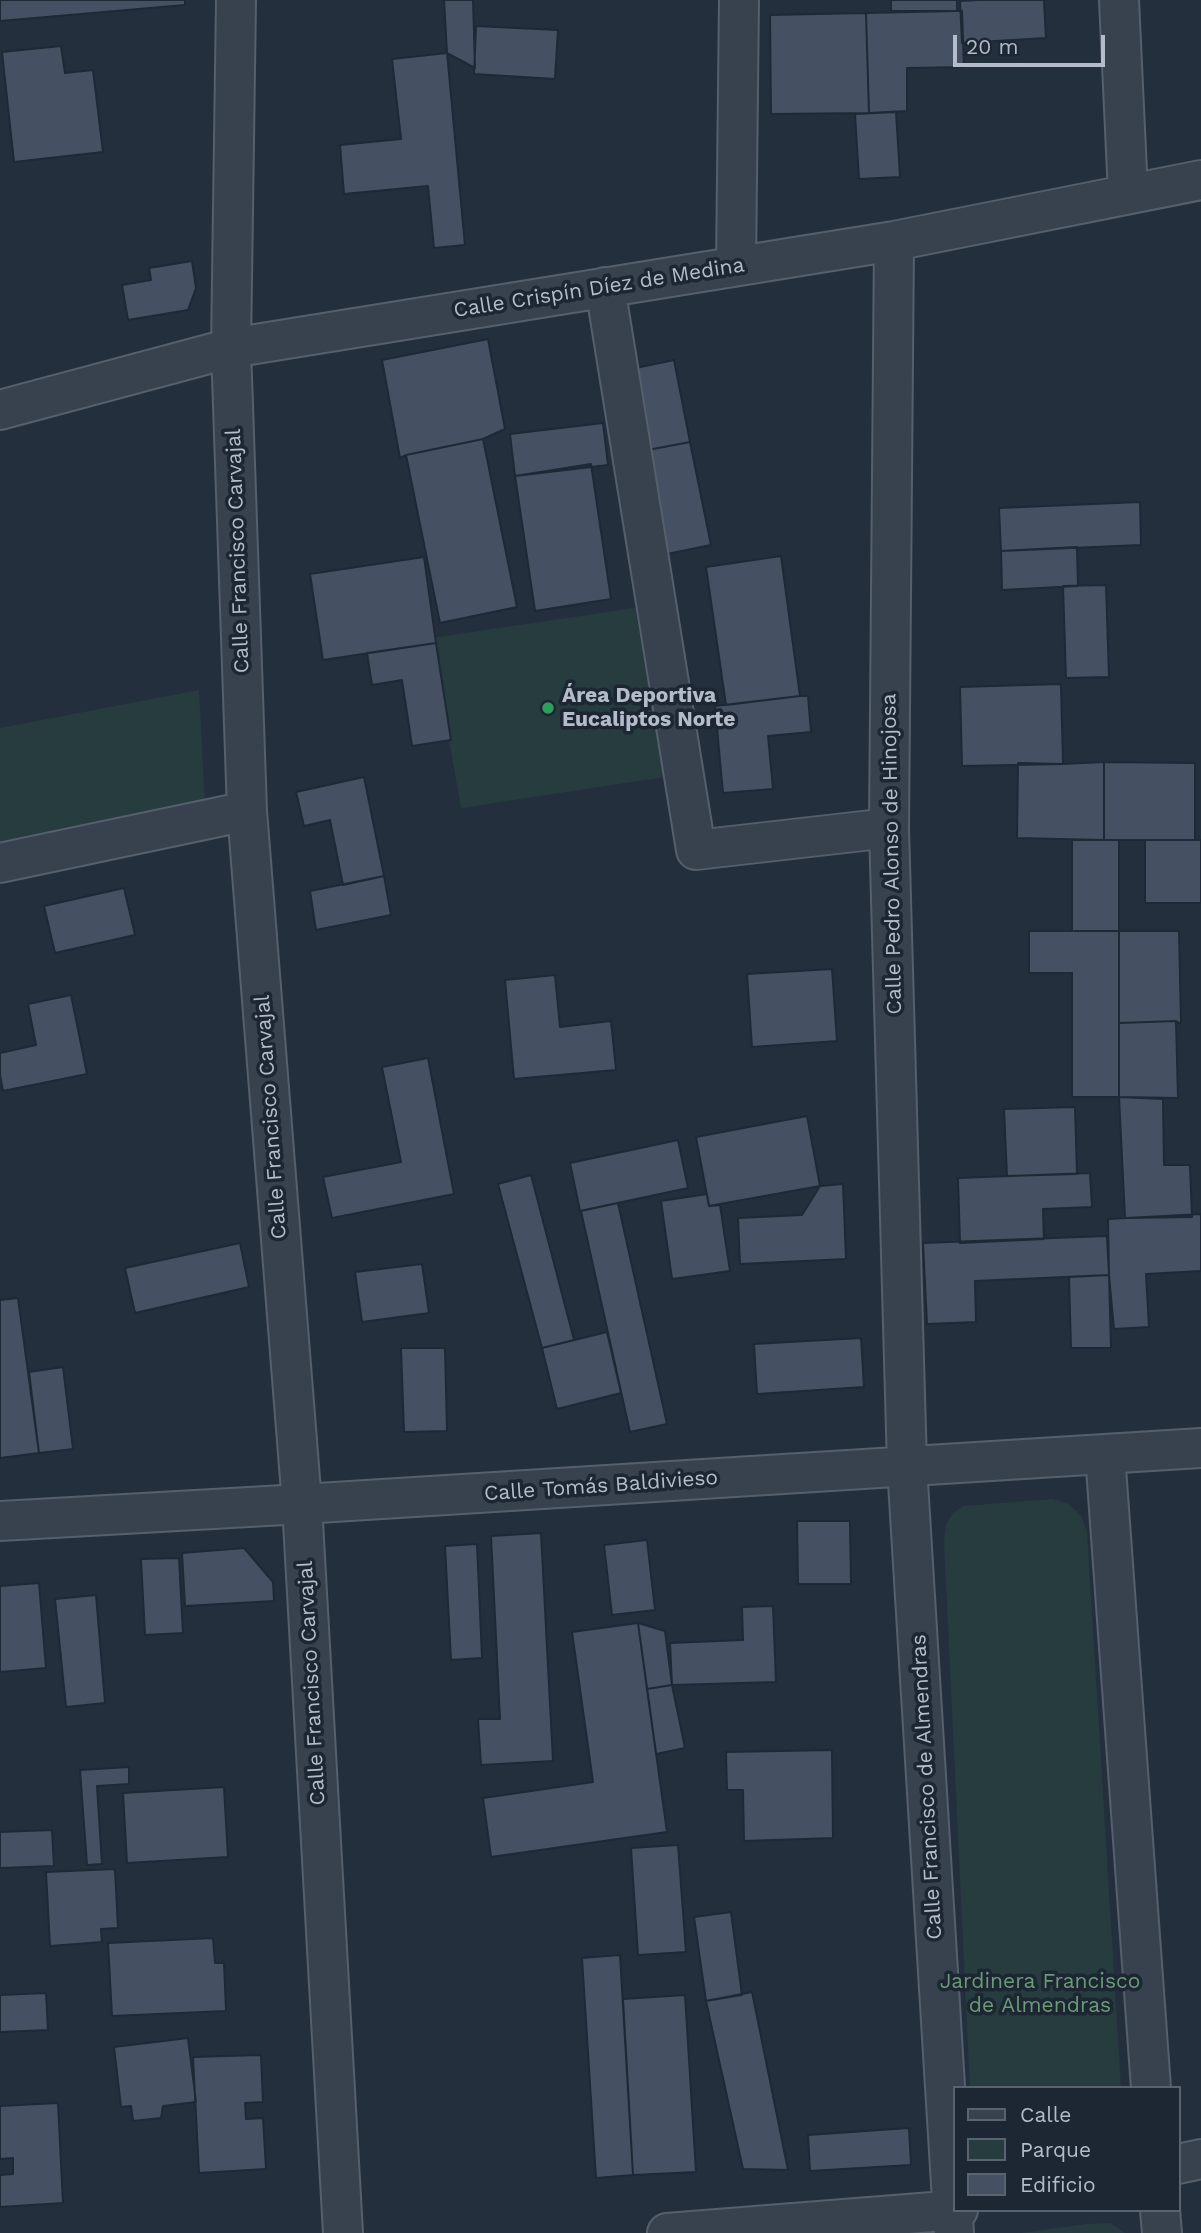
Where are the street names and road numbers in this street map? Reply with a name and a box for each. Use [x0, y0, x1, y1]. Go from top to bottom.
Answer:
street label: Calle Crispín Díez de Medina [452, 253, 746, 323]
street label: Calle Francisco Carvajal [221, 428, 255, 674]
street label: Calle Pedro Alonso de Hinojosa [877, 693, 907, 1015]
street label: Calle Francisco Carvajal [250, 994, 292, 1240]
street label: Calle Tomás Baldivieso [483, 1465, 719, 1507]
street label: Calle Francisco Carvajal [293, 1560, 331, 1806]
street label: Calle Francisco de Almendras [906, 1634, 948, 1940]

